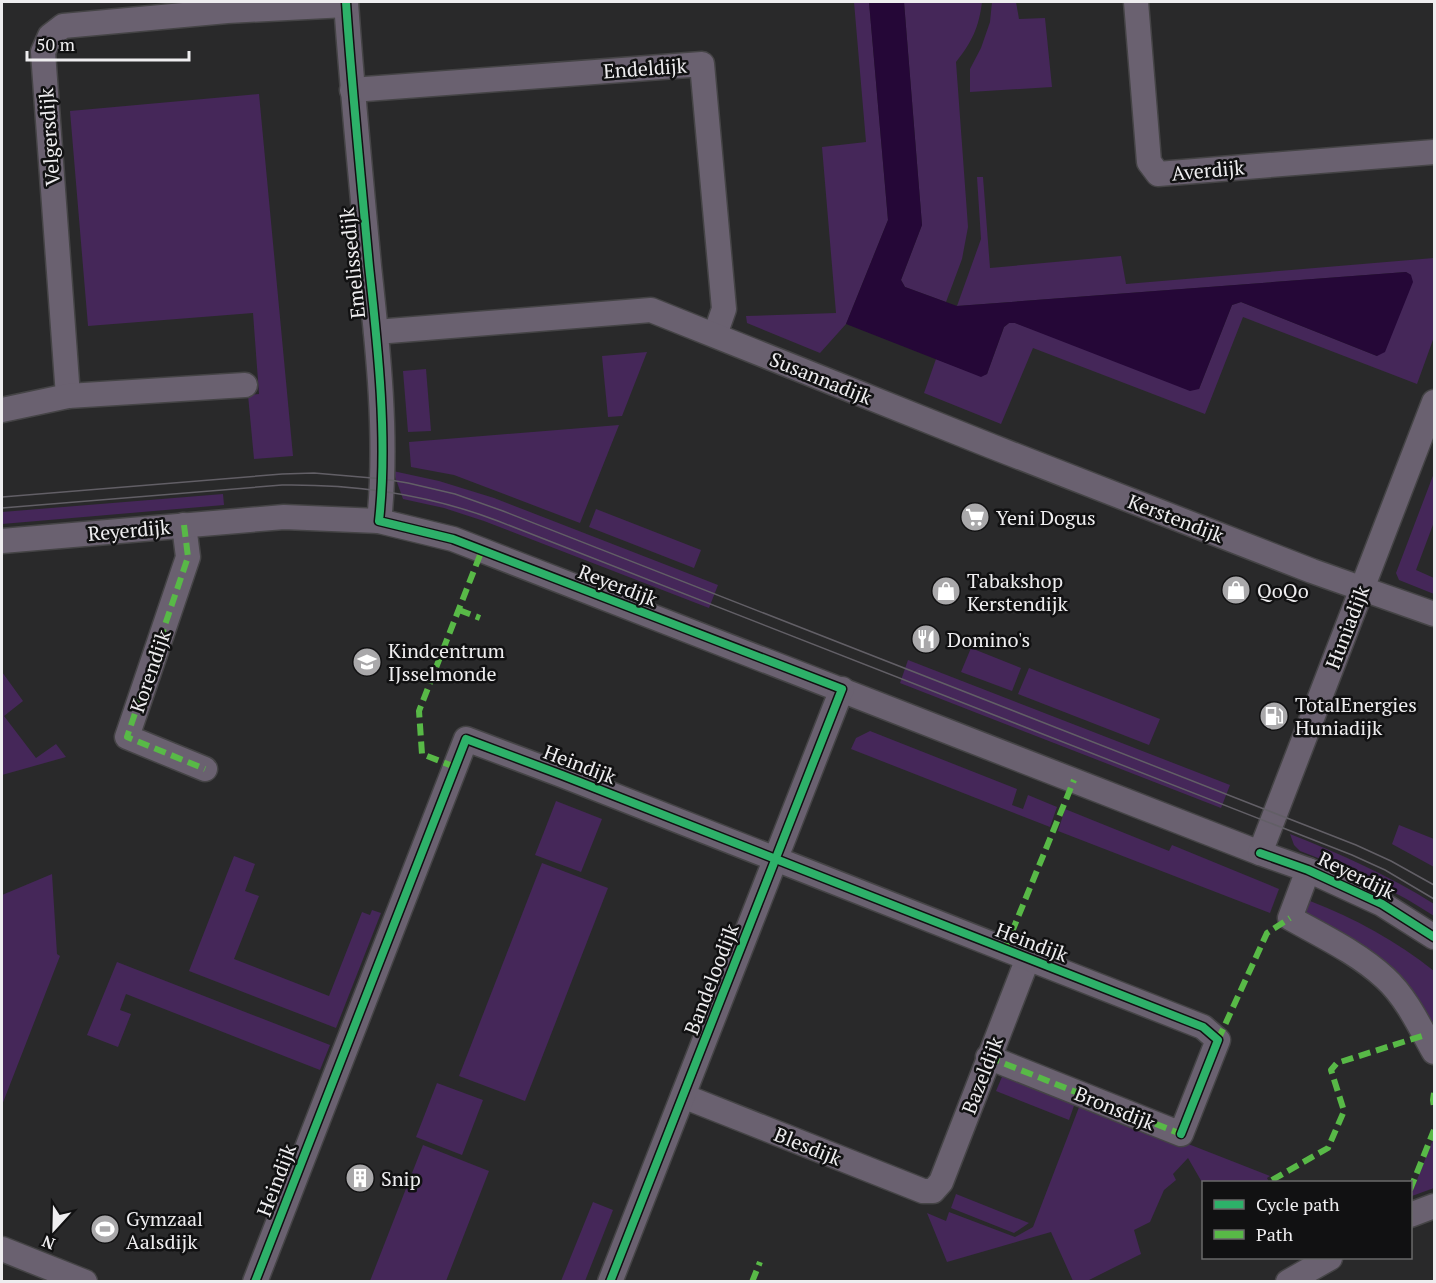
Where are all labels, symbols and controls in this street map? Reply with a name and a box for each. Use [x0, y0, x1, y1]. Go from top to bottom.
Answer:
scale bar [27, 24, 189, 62]
text: 50 m [36, 32, 76, 56]
street label: Endeldijk [602, 52, 688, 84]
street label: Velgersdijk [32, 86, 66, 187]
street label: Averdijk [1170, 153, 1246, 187]
street label: Emelissedijk [333, 205, 371, 320]
street label: Susannadijk [766, 345, 877, 411]
street label: Kerstendijk [1124, 487, 1229, 549]
supermarket icon: Yeni Dogus [959, 501, 991, 533]
place label: Yeni Dogus [996, 504, 1096, 531]
street label: Reyerdijk [87, 513, 172, 547]
street label: Reyerdijk [575, 558, 662, 613]
place label: Tabakshop Kerstendijk [967, 567, 1069, 617]
shop icon: QoQo [1220, 574, 1252, 606]
shop icon: Tabakshop Kerstendijk [930, 575, 962, 607]
place label: QoQo [1257, 577, 1309, 604]
street label: Huniadijk [1319, 581, 1375, 673]
restaurant icon: Domino's [910, 623, 942, 655]
street label: Korendijk [123, 625, 177, 716]
place label: Domino's [947, 626, 1030, 653]
place label: Kindcentrum IJsselmonde [388, 637, 505, 687]
school or university icon: Kindcentrum IJsselmonde [351, 646, 383, 678]
place label: TotalEnergies Huniadijk [1295, 691, 1417, 741]
fuel station icon: TotalEnergies Huniadijk [1258, 700, 1290, 732]
street label: Heindijk [540, 738, 621, 790]
street label: Reyerdijk [1314, 845, 1401, 906]
street label: Heindijk [992, 916, 1073, 968]
street label: Bandeloodijk [677, 919, 745, 1038]
street label: Bazeldijk [955, 1032, 1009, 1118]
street label: Bronsdijk [1071, 1080, 1160, 1137]
street label: Blesdijk [770, 1120, 846, 1172]
street label: Heindijk [250, 1139, 302, 1220]
building icon: Snip [344, 1162, 376, 1194]
place label: Snip [381, 1165, 421, 1192]
legend [1202, 1181, 1412, 1259]
text: Cycle path [1256, 1192, 1340, 1216]
north arrow [24, 1199, 84, 1259]
place label: Gymzaal Aalsdijk [126, 1205, 203, 1255]
sports icon: Gymzaal Aalsdijk [89, 1213, 121, 1245]
text: Path [1256, 1222, 1293, 1246]
text: N [39, 1230, 58, 1255]

